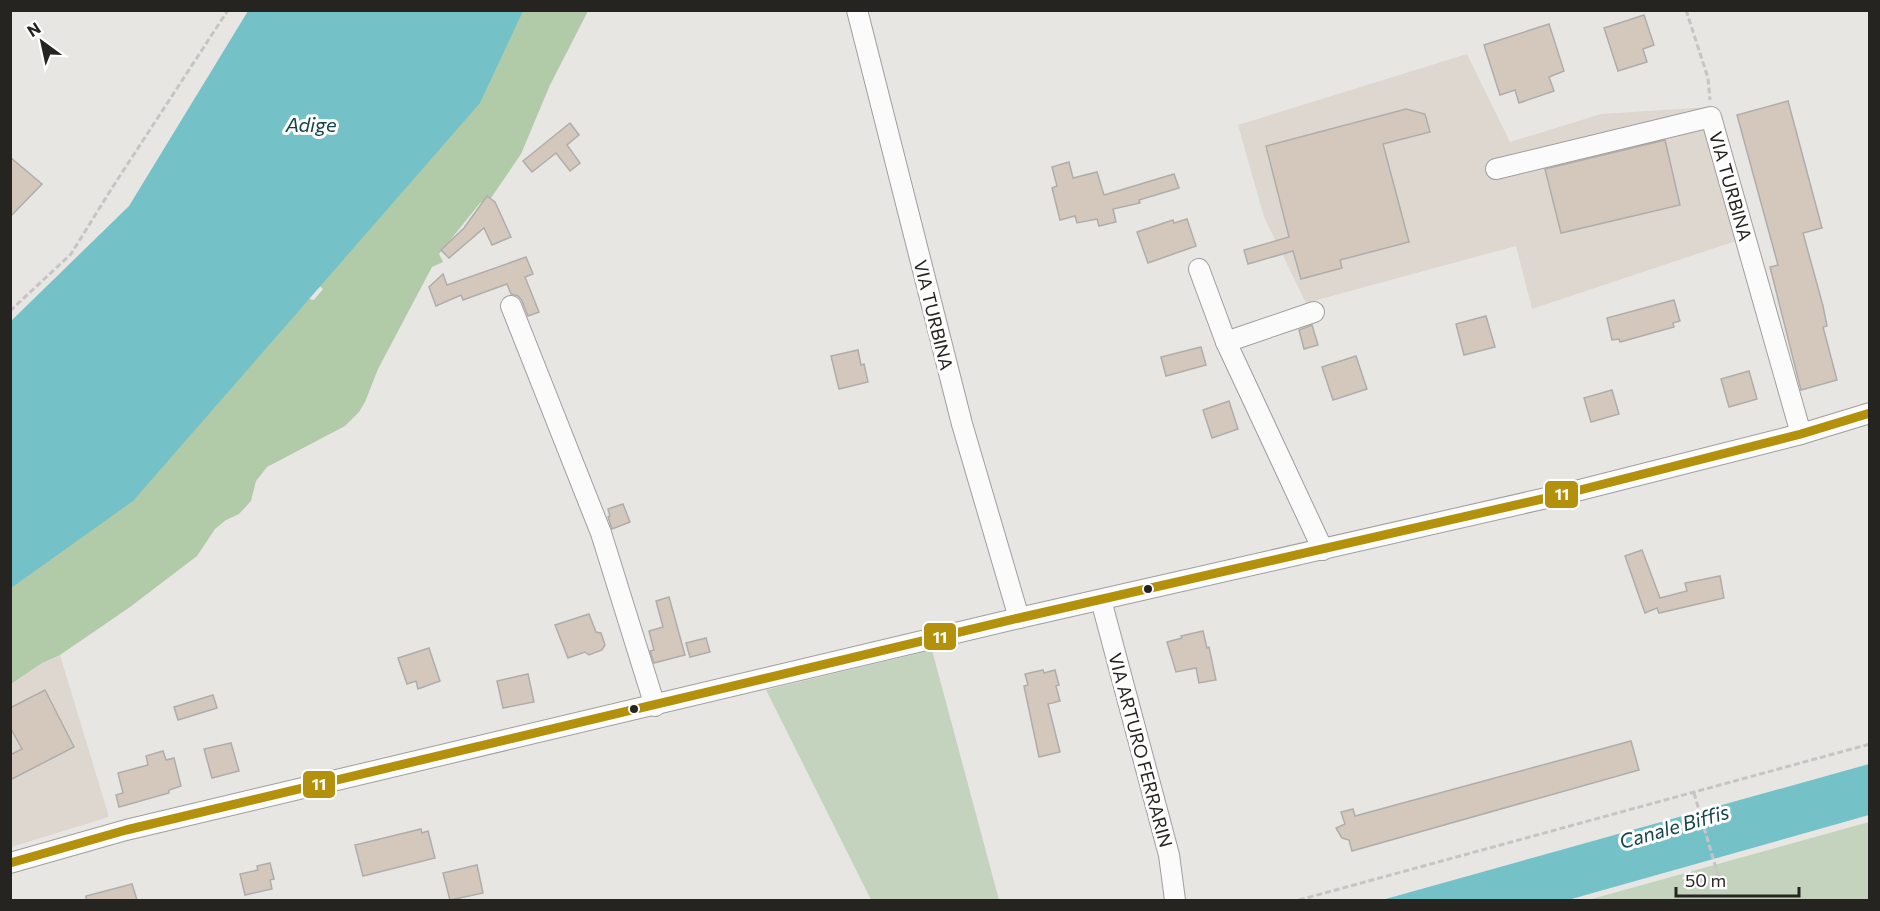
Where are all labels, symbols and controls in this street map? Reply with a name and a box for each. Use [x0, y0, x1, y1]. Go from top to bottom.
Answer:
north arrow [12, 12, 72, 72]
text: N [23, 18, 44, 40]
water label: Adige [285, 112, 337, 136]
street label: VIA TURBINA [1705, 129, 1757, 243]
street label: VIA TURBINA [910, 258, 958, 372]
line badge: 11 [1544, 480, 1579, 509]
text: 11 [1555, 484, 1569, 503]
unlabelled marker [1142, 583, 1154, 595]
line badge: 11 [923, 622, 957, 651]
text: 11 [933, 627, 947, 646]
street label: VIA ARTURO FERRARIN [1104, 650, 1178, 850]
unlabelled marker [628, 703, 640, 715]
line badge: 11 [302, 770, 336, 799]
text: 11 [312, 774, 326, 793]
water label: Canale Biffis [1616, 799, 1732, 853]
scale bar [1676, 860, 1799, 898]
text: 50 m [1685, 869, 1726, 891]

